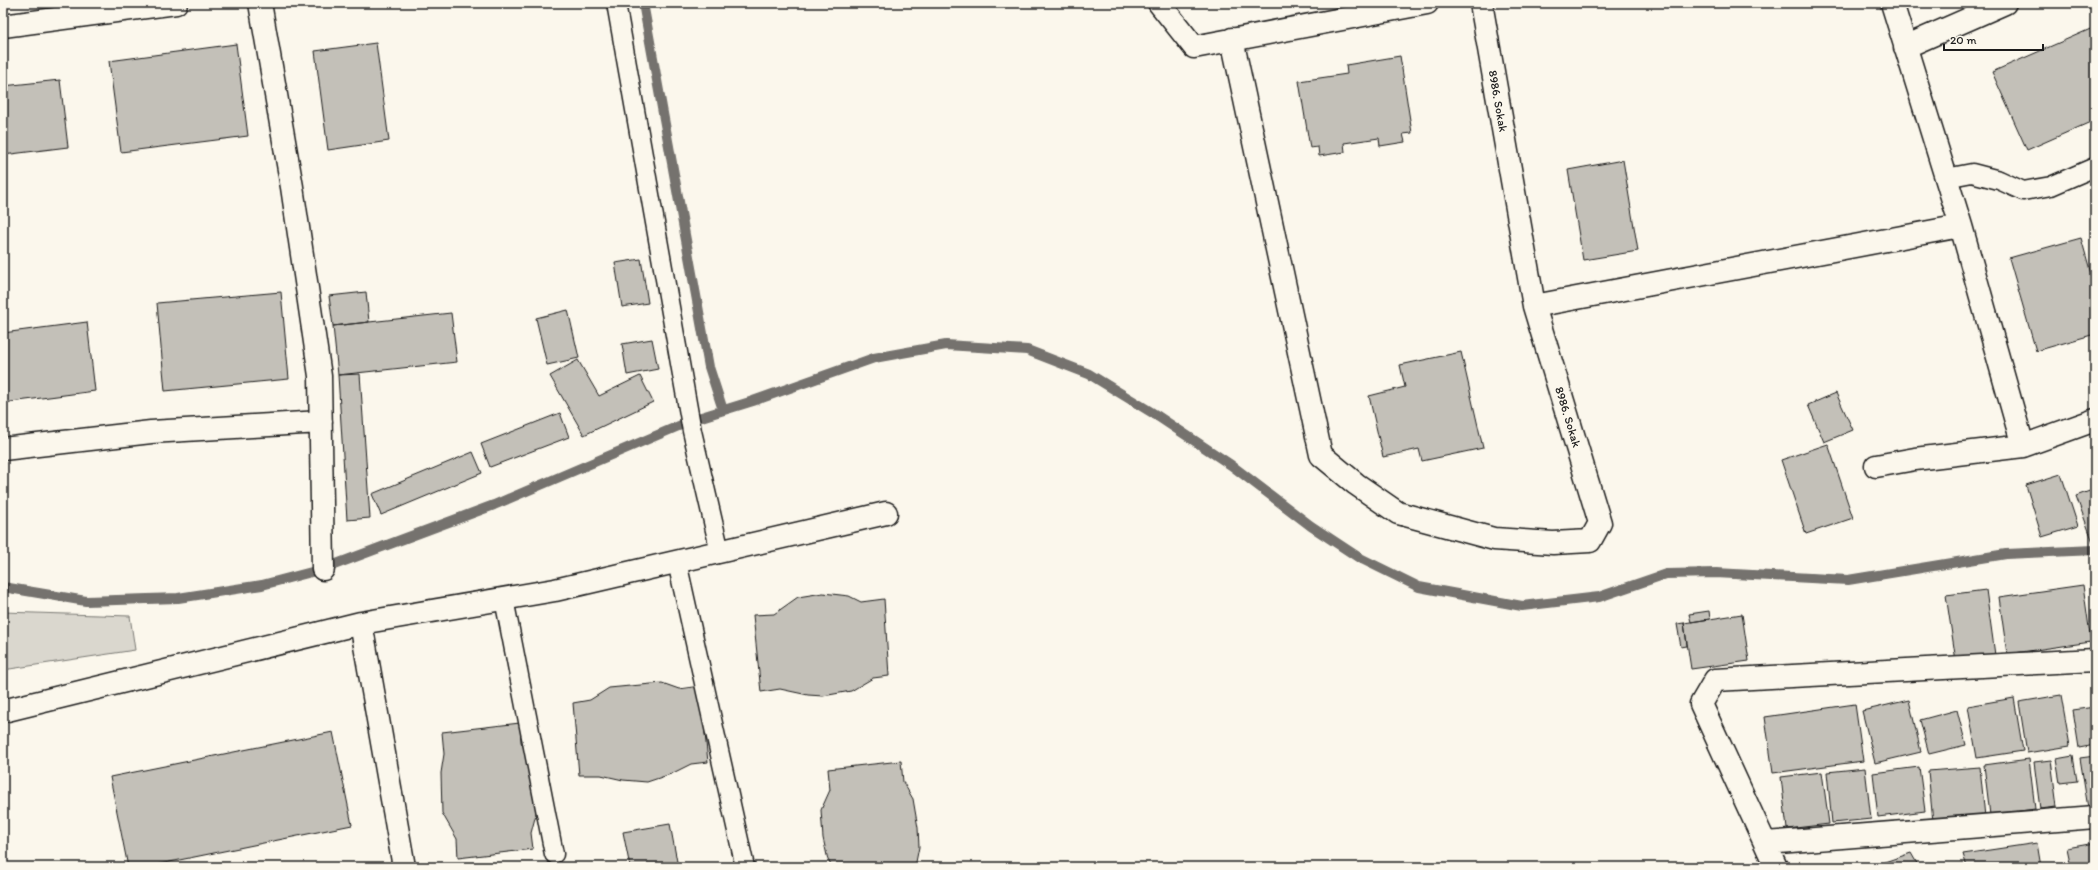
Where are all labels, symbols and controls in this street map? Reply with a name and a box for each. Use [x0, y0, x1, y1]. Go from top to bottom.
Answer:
scale bar [1944, 26, 2043, 52]
text: 20 m [1950, 33, 1977, 47]
street label: 8986. Sokak [1486, 69, 1510, 133]
street label: 8986. Sokak [1552, 385, 1584, 449]

